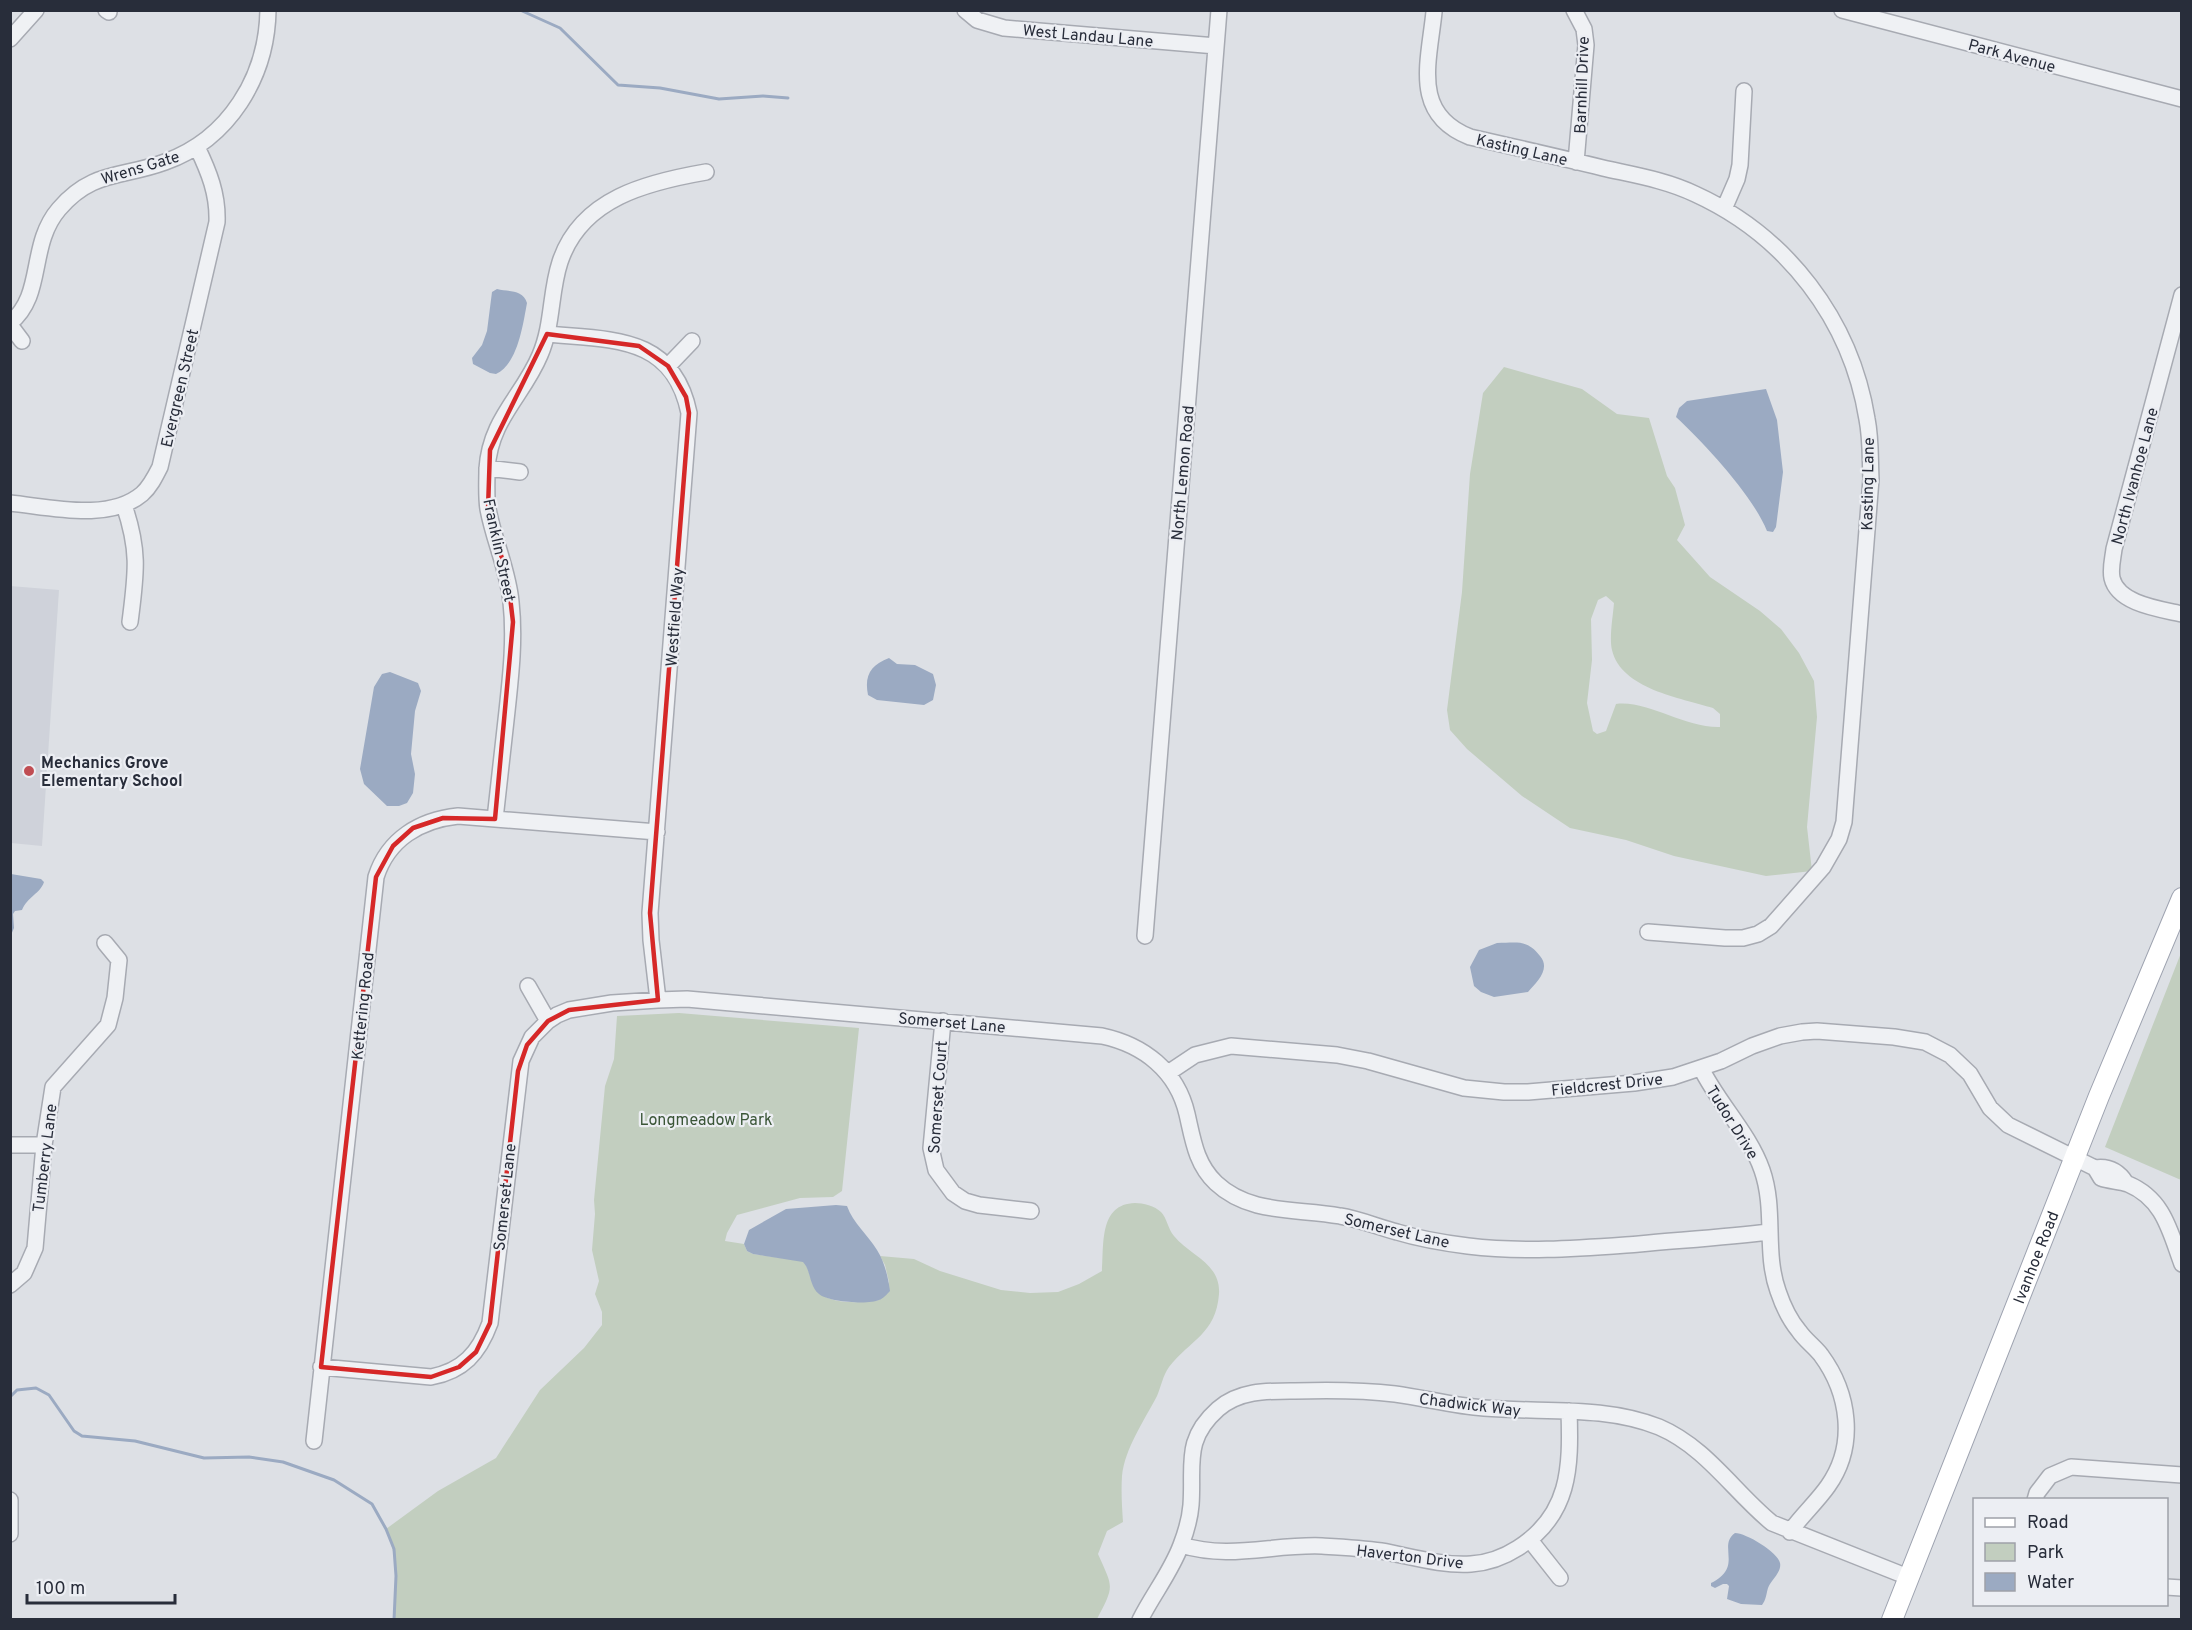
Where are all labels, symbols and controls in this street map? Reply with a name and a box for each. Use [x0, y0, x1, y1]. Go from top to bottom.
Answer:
street label: West Landau Lane [1022, 21, 1154, 53]
street label: Barnhill Drive [1571, 36, 1595, 134]
street label: Park Avenue [1966, 36, 2057, 78]
street label: Kasting Lane [1474, 131, 1569, 171]
street label: Wrens Gate [99, 147, 182, 190]
street label: Evergreen Street [158, 327, 204, 450]
street label: North Lemon Road [1168, 405, 1200, 541]
street label: North Ivanhoe Lane [2108, 406, 2164, 547]
street label: Kasting Lane [1858, 437, 1880, 531]
street label: Franklin Street [477, 497, 519, 604]
street label: Westfield Way [663, 567, 689, 667]
place label: Mechanics Grove Elementary School [41, 754, 183, 792]
marker: Mechanics Grove Elementary School [22, 764, 36, 778]
street label: Kettering Road [348, 951, 380, 1061]
street label: Somerset Lane [897, 1009, 1006, 1039]
street label: Somerset Court [925, 1040, 953, 1154]
street label: Fieldcrest Drive [1550, 1070, 1664, 1102]
street label: Tudor Drive [1701, 1082, 1762, 1164]
street label: Tumberry Lane [29, 1103, 63, 1214]
park label: Longmeadow Park [639, 1111, 773, 1131]
street label: Somerset Lane [490, 1143, 522, 1252]
street label: Ivanhoe Road [2010, 1209, 2064, 1307]
street label: Somerset Lane [1342, 1210, 1451, 1254]
street label: Chadwick Way [1418, 1390, 1522, 1422]
legend [1973, 1498, 2168, 1606]
text: Road [2027, 1512, 2069, 1535]
street label: Haverton Drive [1355, 1541, 1465, 1574]
text: Park [2027, 1542, 2064, 1565]
scale bar [27, 1567, 176, 1605]
text: Water [2027, 1572, 2074, 1595]
text: 100 m [36, 1578, 85, 1601]

